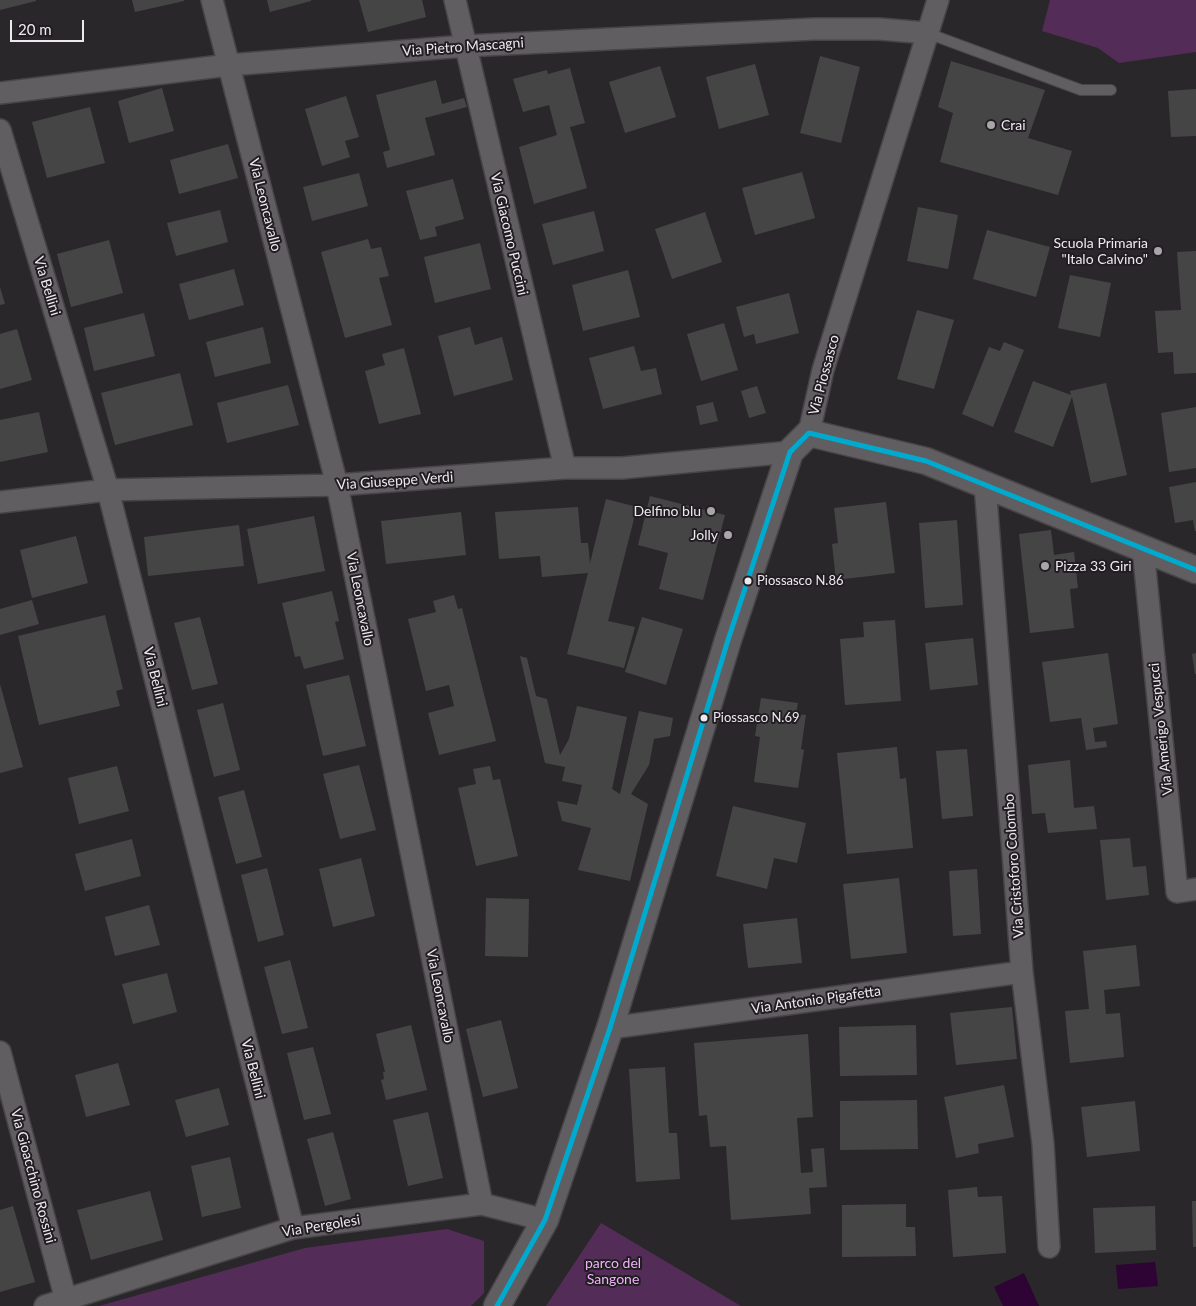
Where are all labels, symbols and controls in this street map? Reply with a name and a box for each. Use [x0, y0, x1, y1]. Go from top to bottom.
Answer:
scale bar [12, 10, 86, 42]
text: 20 m [18, 20, 52, 38]
street label: Via Pietro Mascagni [402, 34, 524, 60]
place label: Crai [1001, 117, 1026, 133]
marker: Crai [985, 119, 997, 131]
street label: Via Leoncavallo [245, 157, 285, 253]
street label: Via Giacomo Puccini [487, 171, 531, 297]
place label: Scuola Primaria "Italo Calvino" [1054, 235, 1148, 268]
marker: Scuola Primaria "Italo Calvino" [1152, 245, 1164, 257]
street label: Via Bellini [30, 254, 64, 318]
street label: Via Piossasco [805, 333, 843, 417]
street label: Via Giuseppe Verdi [336, 469, 454, 493]
place label: Delfino blu [633, 503, 701, 519]
marker: Delfino blu [705, 505, 717, 517]
place label: Jolly [691, 527, 718, 543]
marker: Jolly [722, 529, 734, 541]
street label: Via Leoncavallo [343, 551, 377, 647]
place label: Pizza 33 Giri [1055, 558, 1132, 574]
marker: Pizza 33 Giri [1039, 560, 1051, 572]
place label: Piossasco N.86 [757, 573, 843, 589]
marker: Piossasco N.86 [743, 576, 753, 586]
street label: Via Bellini [139, 645, 171, 709]
street label: Via Amerigo Vespucci [1146, 662, 1176, 796]
place label: Piossasco N.69 [713, 710, 799, 726]
marker: Piossasco N.69 [699, 713, 709, 723]
street label: Via Cristoforo Colombo [1001, 793, 1027, 939]
street label: Via Leoncavallo [423, 948, 457, 1044]
street label: Via Antonio Pigafetta [750, 983, 882, 1017]
street label: Via Bellini [237, 1037, 269, 1101]
street label: Via Gioacchino Rossini [7, 1107, 59, 1245]
street label: Via Pergolesi [281, 1212, 361, 1240]
park label: parco del Sangone [585, 1255, 641, 1288]

